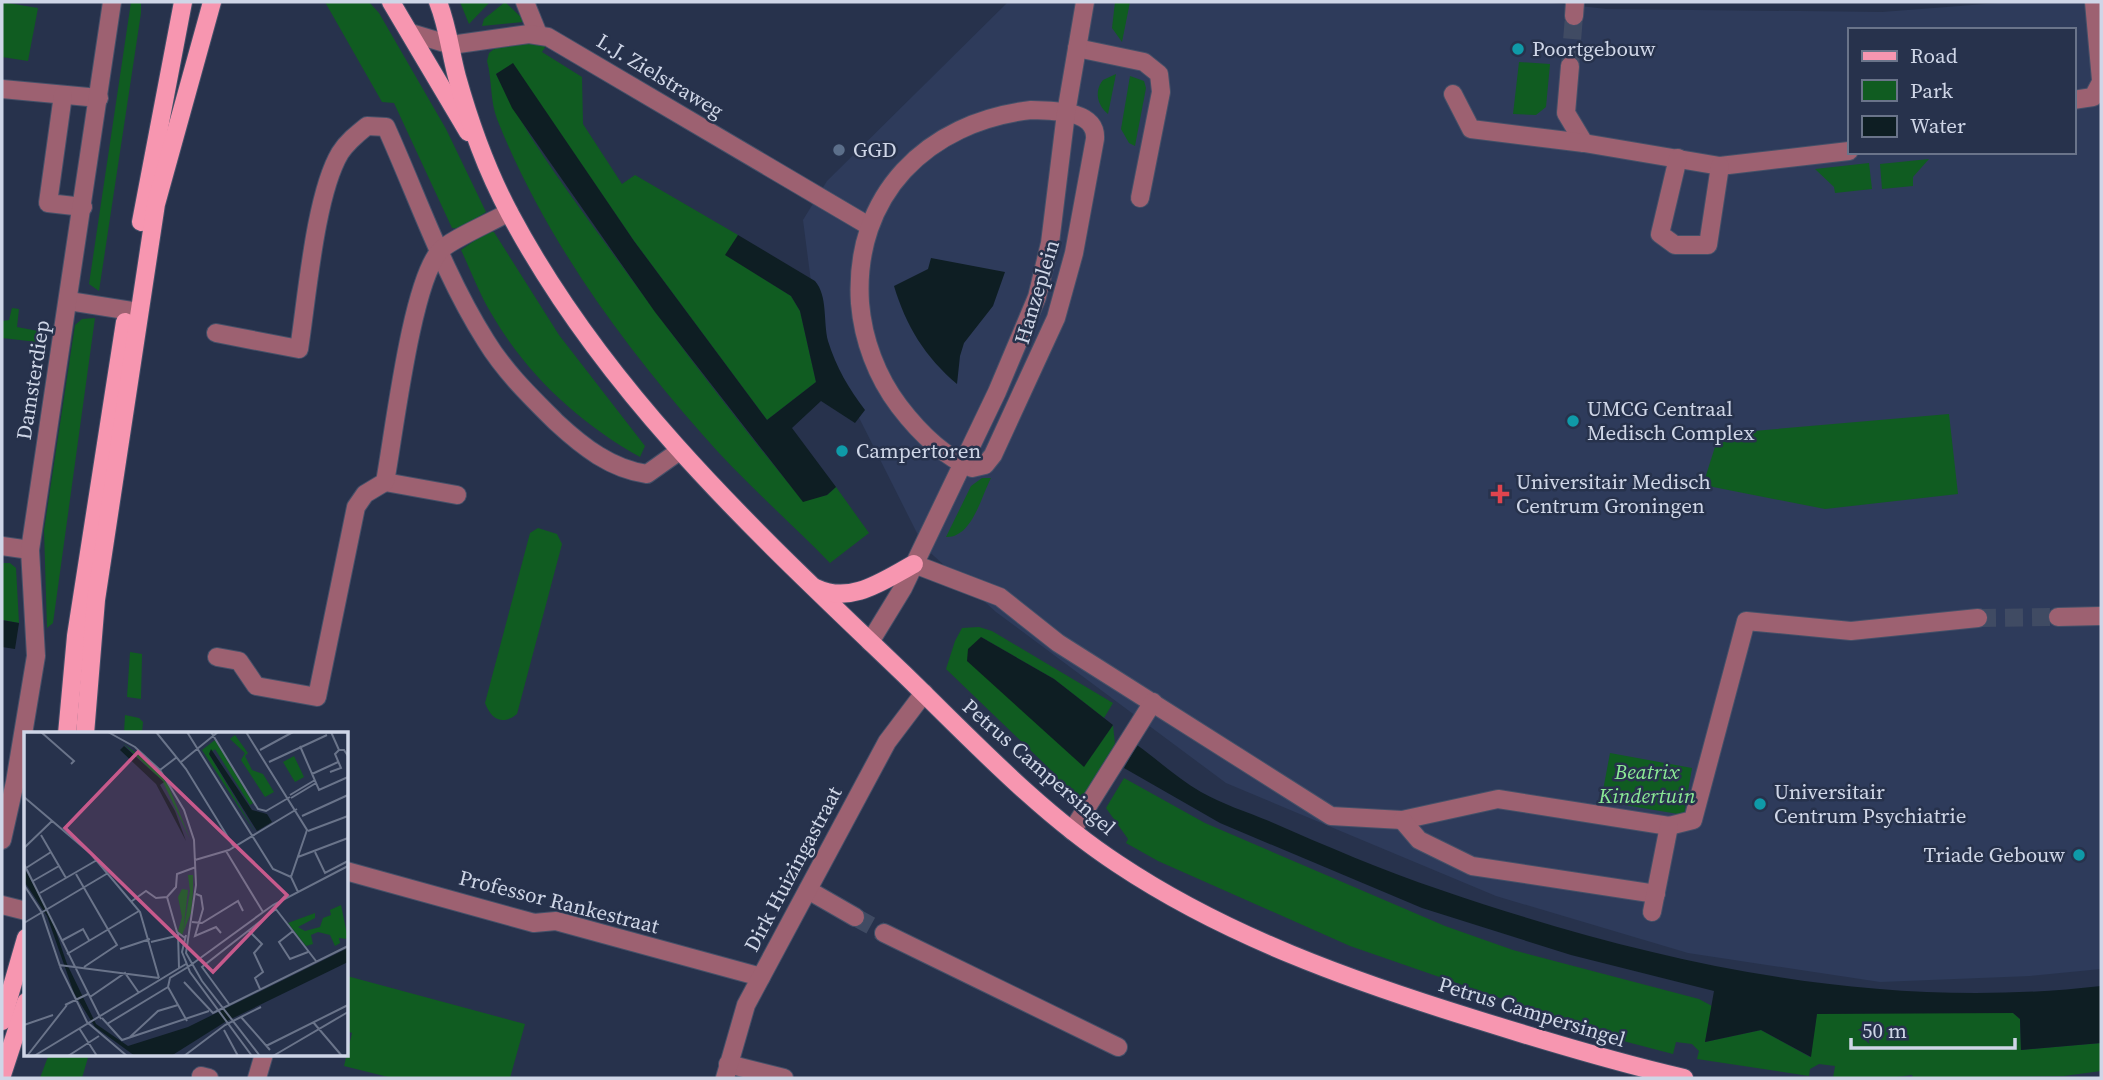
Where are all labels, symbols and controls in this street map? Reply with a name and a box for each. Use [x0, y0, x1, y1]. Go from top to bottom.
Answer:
street label: L.J. Zielstraweg [591, 26, 729, 125]
legend [1848, 28, 2075, 154]
place label: Poortgebouw [1532, 34, 1656, 63]
marker: Poortgebouw [1510, 41, 1526, 57]
text: Road [1910, 41, 1958, 70]
text: Park [1910, 76, 1954, 105]
text: Water [1910, 111, 1966, 140]
place label: GGD [853, 135, 897, 164]
marker: GGD [831, 142, 847, 158]
street label: Hanzeplein [1007, 236, 1066, 347]
street label: Damsterdiep [9, 318, 56, 442]
place label: UMCG Centraal Medisch Complex [1587, 394, 1754, 447]
marker: UMCG Centraal Medisch Complex [1565, 413, 1581, 429]
place label: Campertoren [856, 436, 981, 465]
marker: Campertoren [834, 443, 850, 459]
place label: Universitair Medisch Centrum Groningen [1516, 467, 1711, 520]
marker: Universitair Medisch Centrum Groningen [1490, 484, 1510, 504]
street label: Petrus Campersingel [957, 692, 1122, 841]
inset map [24, 732, 348, 1056]
park label: Beatrix Kindertuin [1597, 757, 1696, 810]
place label: Universitair Centrum Psychiatrie [1774, 777, 1966, 830]
street label: Dirk Huizingastraat [737, 781, 848, 957]
marker: Universitair Centrum Psychiatrie [1752, 796, 1768, 812]
place label: Triade Gebouw [1923, 840, 2065, 869]
marker: Triade Gebouw [2071, 847, 2087, 863]
street label: Professor Rankestraat [456, 863, 662, 940]
street label: Petrus Campersingel [1435, 969, 1629, 1054]
scale bar [1851, 1006, 2016, 1050]
text: 50 m [1862, 1016, 1907, 1045]

